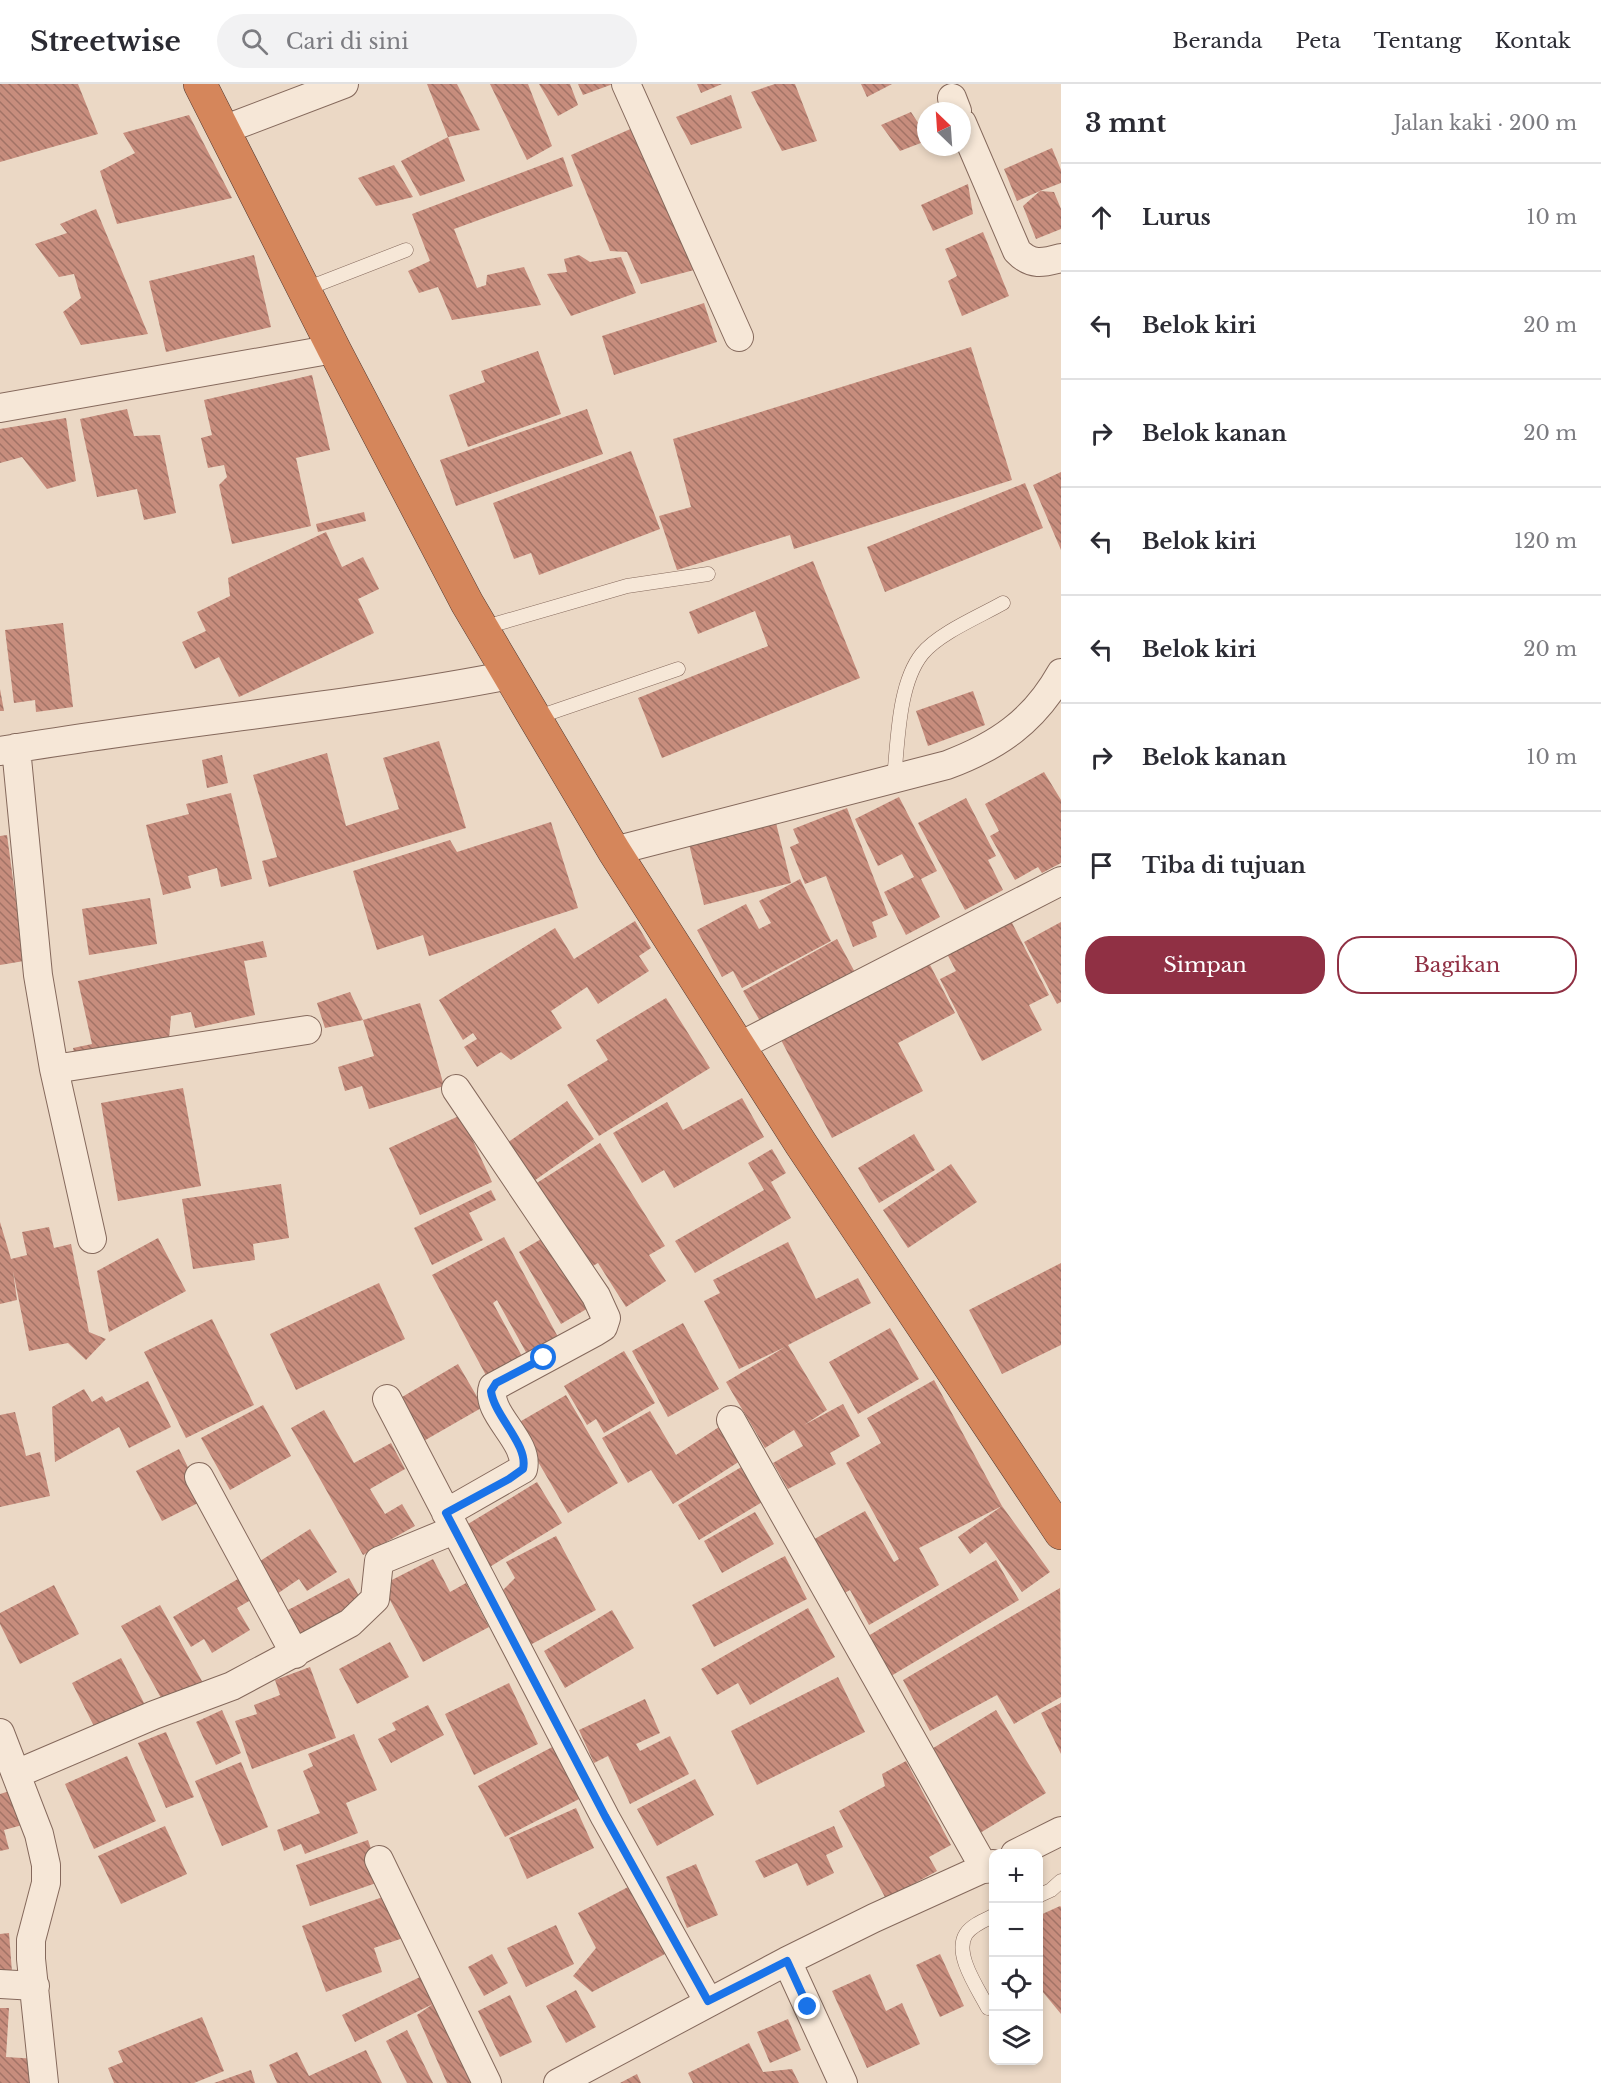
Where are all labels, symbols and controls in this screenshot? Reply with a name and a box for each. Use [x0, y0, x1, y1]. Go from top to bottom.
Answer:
search box [217, 14, 637, 68]
text: Streetwise [30, 24, 181, 59]
icon: search [238, 25, 271, 58]
text: Cari di sini [286, 28, 409, 55]
text: Beranda [1172, 28, 1262, 54]
text: Peta [1295, 28, 1341, 54]
text: Tentang [1374, 28, 1462, 54]
text: Kontak [1495, 28, 1571, 54]
north arrow [917, 102, 971, 156]
text: 3 mnt [1085, 107, 1166, 139]
text: Jalan kaki · 200 m [1394, 111, 1577, 135]
icon: ahead [1085, 201, 1118, 234]
text: Lurus [1142, 204, 1211, 231]
text: 10 m [1527, 205, 1577, 229]
icon: left [1085, 309, 1118, 342]
text: Belok kiri [1142, 312, 1256, 339]
text: 20 m [1523, 313, 1577, 337]
icon: right [1085, 417, 1118, 450]
text: Belok kanan [1142, 420, 1287, 447]
text: 20 m [1523, 421, 1577, 445]
icon: left [1085, 525, 1118, 558]
text: Belok kiri [1142, 528, 1256, 555]
text: 120 m [1514, 529, 1577, 553]
icon: left [1085, 633, 1118, 666]
text: Belok kiri [1142, 636, 1256, 663]
text: 20 m [1523, 637, 1577, 661]
icon: right [1085, 741, 1118, 774]
text: Belok kanan [1142, 744, 1287, 771]
text: 10 m [1527, 745, 1577, 769]
icon: arrive [1085, 849, 1118, 882]
text: Tiba di tujuan [1142, 852, 1306, 879]
button: Simpan [1085, 936, 1325, 994]
button: Bagikan [1337, 936, 1577, 994]
route start [530, 1344, 556, 1370]
map controls [989, 1849, 1043, 2065]
button: + [989, 1849, 1043, 1903]
button: − [989, 1903, 1043, 1957]
button: locate [989, 1957, 1043, 2011]
route end [794, 1993, 820, 2019]
button: layers [989, 2011, 1043, 2065]

